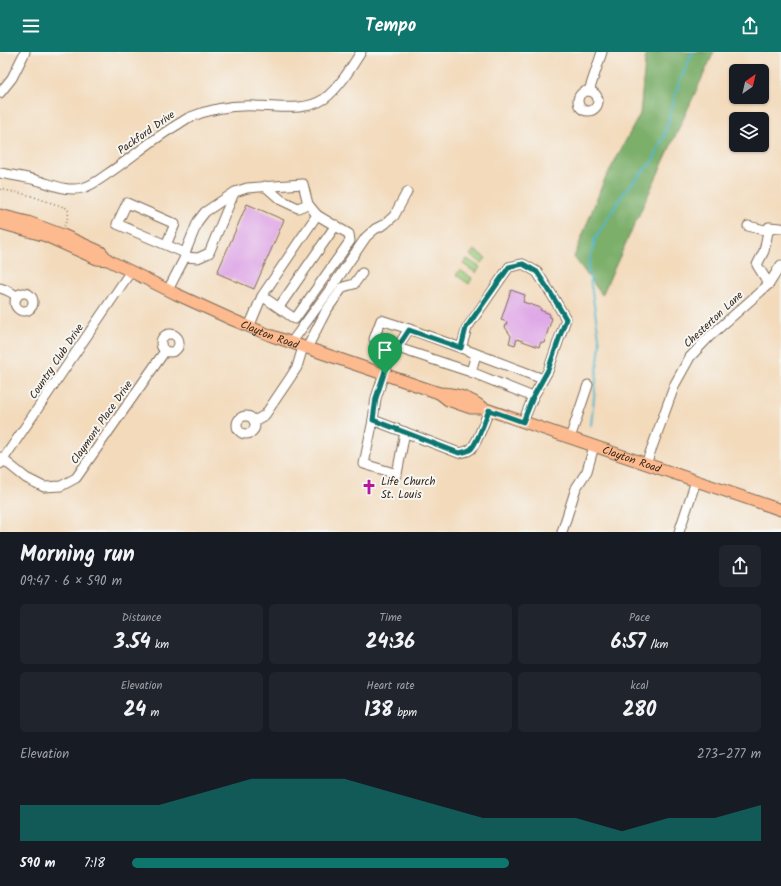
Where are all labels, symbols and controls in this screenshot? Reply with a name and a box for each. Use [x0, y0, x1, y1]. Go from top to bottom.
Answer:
text: Tempo [365, 12, 416, 41]
icon: menu [20, 15, 42, 37]
icon: share [739, 15, 761, 37]
north arrow [729, 64, 769, 104]
map controls [729, 64, 769, 152]
street label: Packford Drive [114, 106, 179, 159]
button: layers [729, 112, 769, 152]
street label: Chesterton Lane [680, 287, 748, 352]
street label: Clayton Road [237, 316, 302, 355]
street label: Country Club Drive [25, 320, 89, 403]
pin [368, 333, 402, 374]
icon: arrive [374, 339, 396, 361]
street label: Claymont Place Drive [66, 377, 138, 468]
street label: Clayton Road [600, 441, 664, 478]
place label: Life Church St. Louis [381, 473, 435, 504]
church icon: Life Church St. Louis [360, 478, 378, 496]
text: Morning run [20, 538, 135, 573]
button: share [719, 545, 761, 587]
text: 09:47 · 6 × 590 m [20, 571, 122, 592]
text: Distance [122, 609, 161, 627]
text: Time [379, 609, 402, 627]
text: Pace [629, 609, 650, 627]
text: 3.54 [114, 627, 151, 659]
text: 24:36 [366, 627, 415, 659]
text: 6:57 [611, 627, 646, 659]
text: km [151, 636, 169, 654]
text: /km [646, 636, 668, 654]
text: Elevation [121, 677, 162, 695]
text: Heart rate [367, 677, 414, 695]
text: kcal [631, 677, 648, 695]
text: 24 [124, 695, 146, 727]
text: 138 [364, 695, 393, 727]
text: 280 [623, 695, 656, 727]
text: m [146, 704, 159, 722]
text: bpm [393, 704, 417, 722]
text: Elevation [20, 744, 69, 765]
text: 273–277 m [697, 744, 761, 765]
text: 590 m [20, 853, 55, 874]
text: 7:18 [84, 853, 105, 874]

